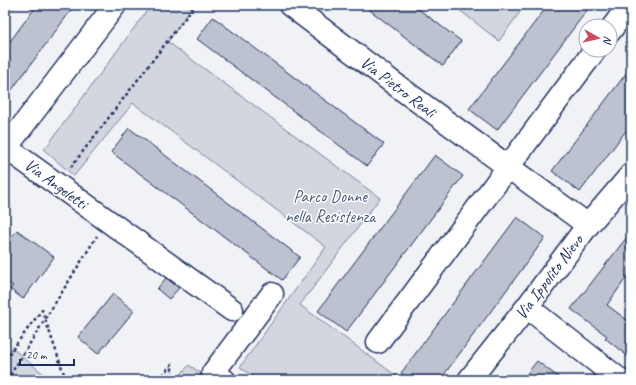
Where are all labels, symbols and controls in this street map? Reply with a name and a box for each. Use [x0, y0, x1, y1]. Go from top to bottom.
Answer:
north arrow [578, 18, 618, 58]
text: N [600, 35, 615, 46]
street label: Via Pietro Reali [356, 52, 441, 123]
street label: Via Angeletti [20, 154, 93, 215]
park label: Parco Donne nella Resistenza [285, 186, 377, 227]
street label: Via Ippolito Nievo [510, 229, 589, 323]
scale bar [20, 341, 74, 367]
text: 20 m [26, 347, 48, 363]

